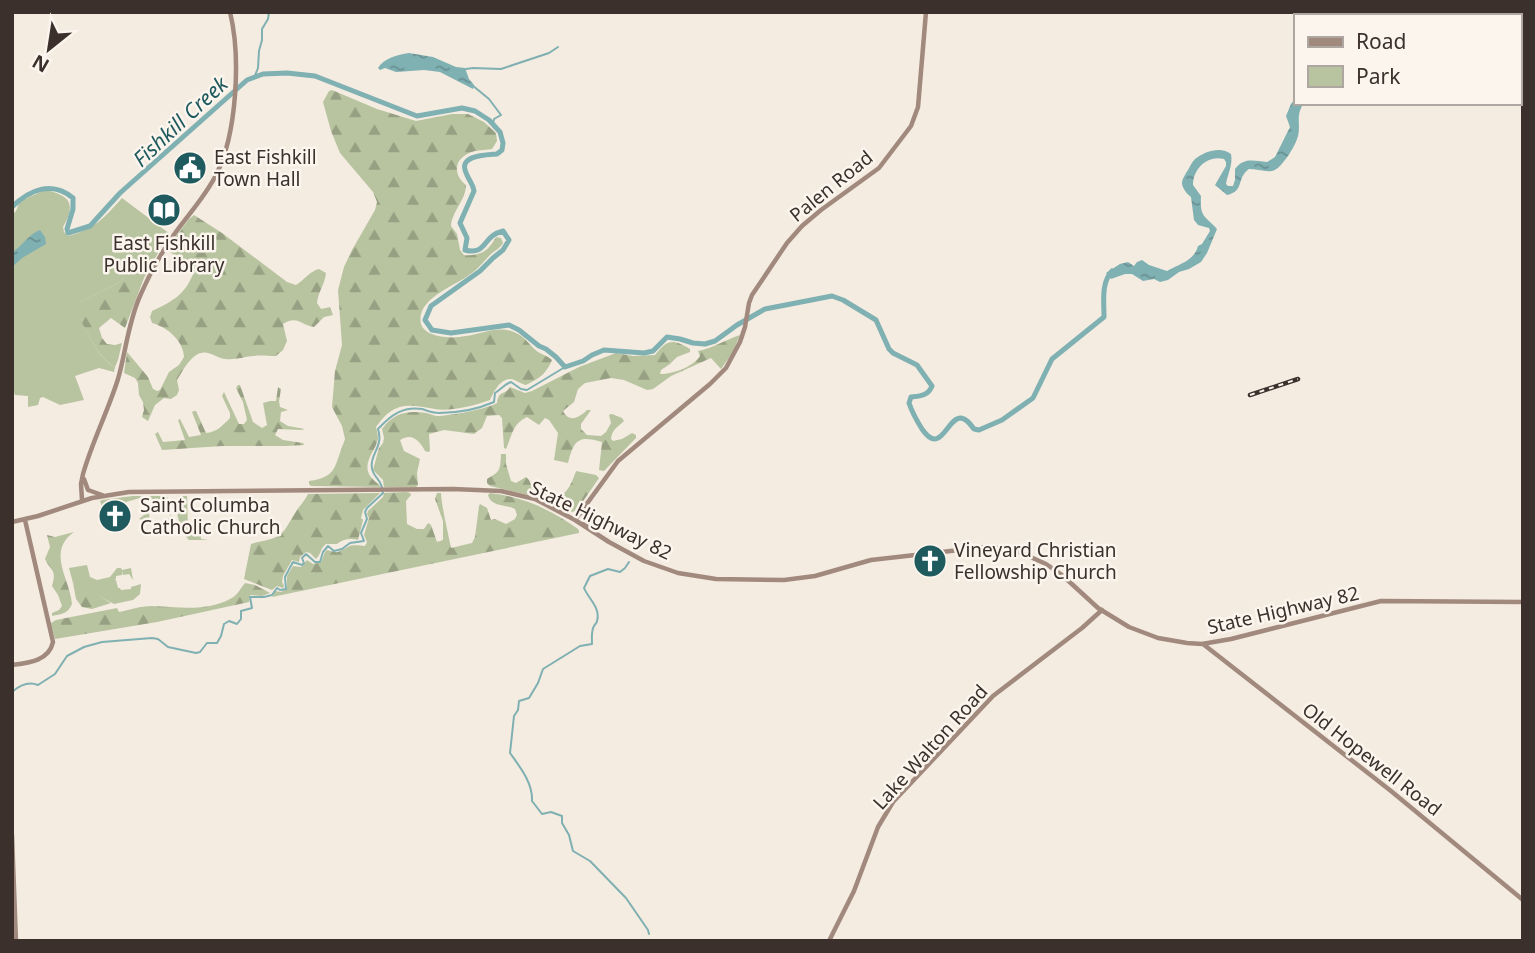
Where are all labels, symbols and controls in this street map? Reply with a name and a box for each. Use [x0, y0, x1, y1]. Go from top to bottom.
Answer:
north arrow [14, 14, 84, 84]
legend [1294, 14, 1521, 105]
text: Road [1356, 27, 1406, 55]
text: N [27, 49, 54, 79]
text: Park [1356, 62, 1401, 90]
water label: Fishkill Creek [126, 69, 235, 172]
place label: East Fishkill Town Hall [214, 144, 317, 192]
street label: Palen Road [784, 144, 878, 228]
public building icon: East Fishkill Town Hall [171, 149, 209, 187]
library icon: East Fishkill Public Library [145, 191, 183, 229]
place label: East Fishkill Public Library [104, 230, 225, 278]
street label: State Highway 82 [526, 474, 676, 566]
place label: Saint Columba Catholic Church [140, 492, 280, 540]
church icon: Saint Columba Catholic Church [96, 497, 134, 535]
place label: Vineyard Christian Fellowship Church [954, 537, 1117, 585]
church icon: Vineyard Christian Fellowship Church [911, 542, 949, 580]
street label: State Highway 82 [1205, 580, 1361, 640]
street label: Lake Walton Road [867, 679, 993, 815]
street label: Old Hopewell Road [1297, 696, 1447, 822]

